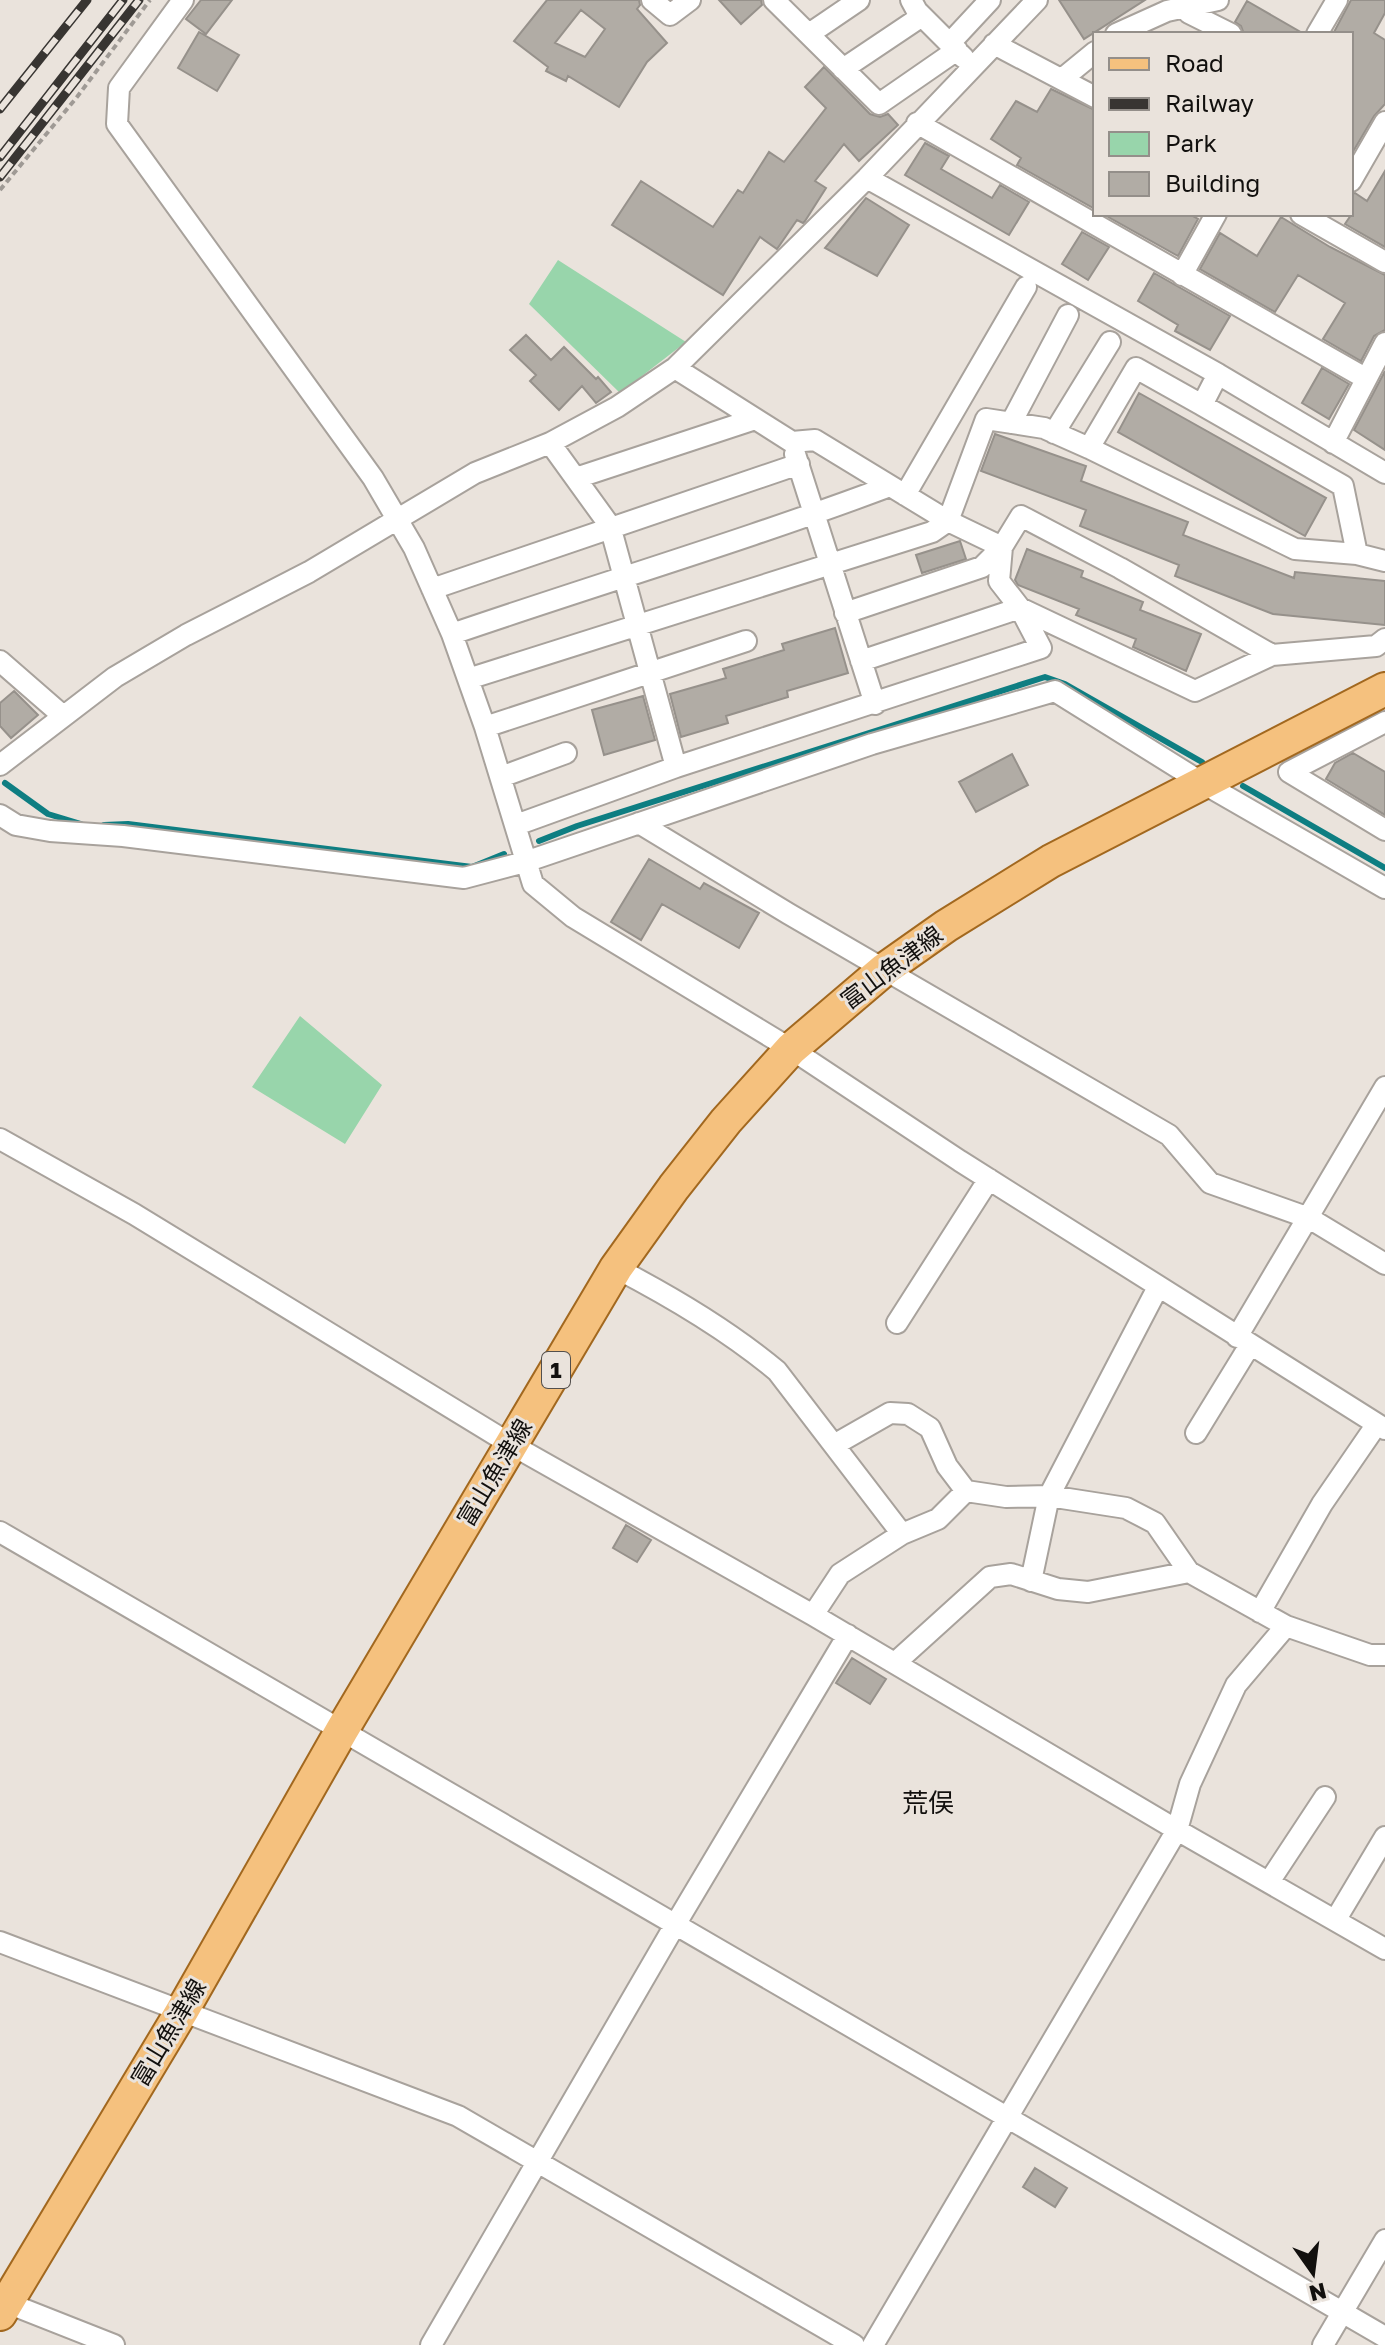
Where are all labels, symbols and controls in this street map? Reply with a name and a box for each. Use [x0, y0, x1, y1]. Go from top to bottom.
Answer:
legend [1093, 32, 1353, 216]
text: Road [1165, 48, 1224, 77]
text: Railway [1165, 88, 1254, 117]
text: Park [1165, 128, 1217, 157]
text: Building [1165, 168, 1260, 197]
street label: 富山魚津線 [834, 919, 948, 1014]
road number: 1 [542, 1352, 570, 1388]
street label: 富山魚津線 [450, 1413, 537, 1531]
district label: 荒俣 [902, 1787, 954, 1818]
street label: 富山魚津線 [124, 1973, 211, 2091]
north arrow [1273, 2233, 1353, 2313]
text: N [1307, 2278, 1329, 2308]

